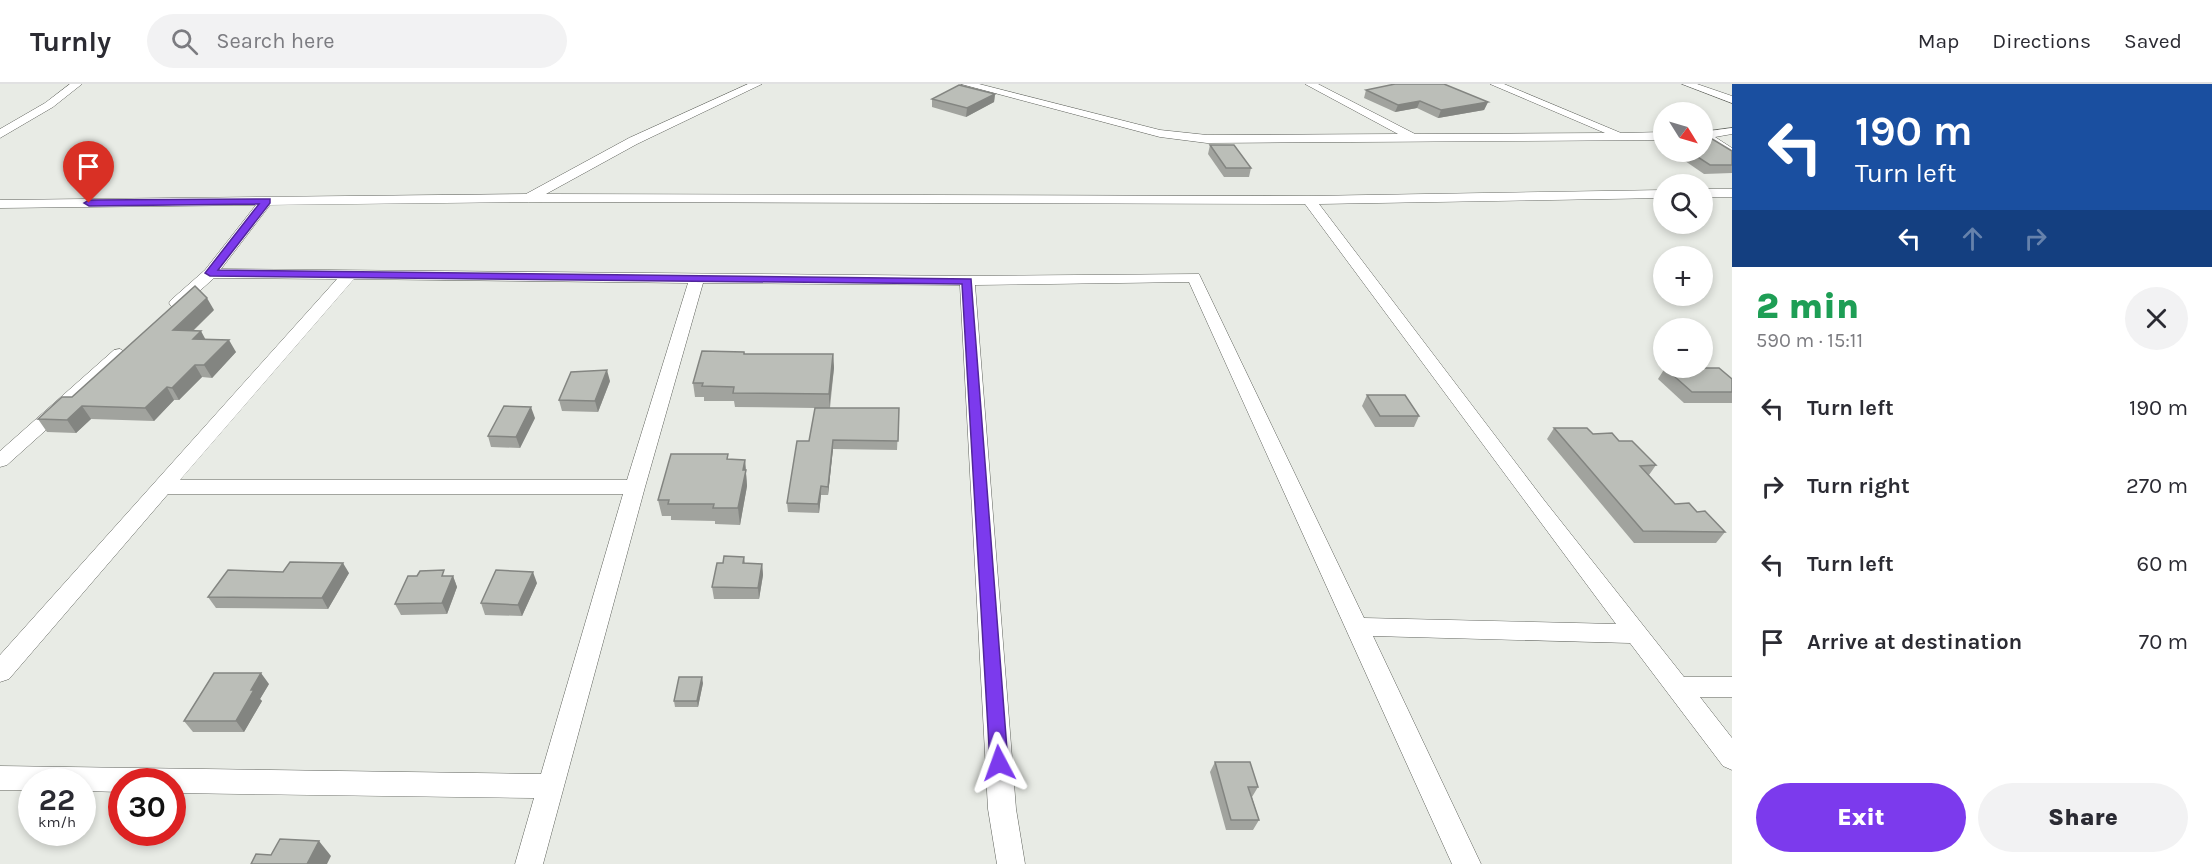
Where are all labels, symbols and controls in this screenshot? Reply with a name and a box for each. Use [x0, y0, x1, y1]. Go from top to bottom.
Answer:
search box [147, 14, 567, 68]
text: Turnly [30, 25, 111, 58]
icon: search [168, 25, 201, 58]
text: Search here [216, 28, 335, 54]
text: Map [1918, 29, 1959, 53]
text: Directions [1992, 29, 2091, 53]
text: Saved [2124, 29, 2182, 53]
north arrow [1653, 102, 1713, 162]
map controls [1653, 102, 1713, 378]
text: 190 m [1855, 106, 1973, 156]
icon: left [1756, 108, 1834, 186]
pin [63, 141, 114, 203]
icon: arrive [72, 150, 105, 183]
text: Turn left [1855, 157, 1956, 189]
button: search [1653, 174, 1713, 234]
icon: left [1893, 222, 1926, 255]
icon: ahead [1956, 222, 1989, 255]
icon: right [2019, 222, 2052, 255]
button: + [1653, 246, 1713, 306]
text: 2 min [1756, 285, 1859, 327]
button: close [2125, 287, 2188, 350]
button: − [1653, 318, 1713, 378]
text: 590 m · 15:11 [1756, 329, 1863, 352]
icon: left [1756, 392, 1789, 425]
text: Turn left [1807, 395, 1894, 421]
text: 190 m [2129, 395, 2188, 421]
icon: right [1756, 470, 1789, 503]
text: Turn right [1807, 473, 1910, 499]
text: 270 m [2126, 473, 2188, 499]
icon: left [1756, 548, 1789, 581]
text: Turn left [1807, 551, 1894, 577]
text: 60 m [2137, 551, 2188, 577]
icon: arrive [1756, 626, 1789, 659]
text: Arrive at destination [1807, 629, 2022, 655]
text: 70 m [2139, 629, 2188, 655]
position arrow [967, 731, 1031, 795]
speed limit sign: 30 [108, 768, 186, 846]
text: 22 [39, 782, 75, 818]
button: Exit [1756, 783, 1966, 852]
button: Share [1978, 783, 2188, 852]
text: km/h [38, 813, 76, 831]

